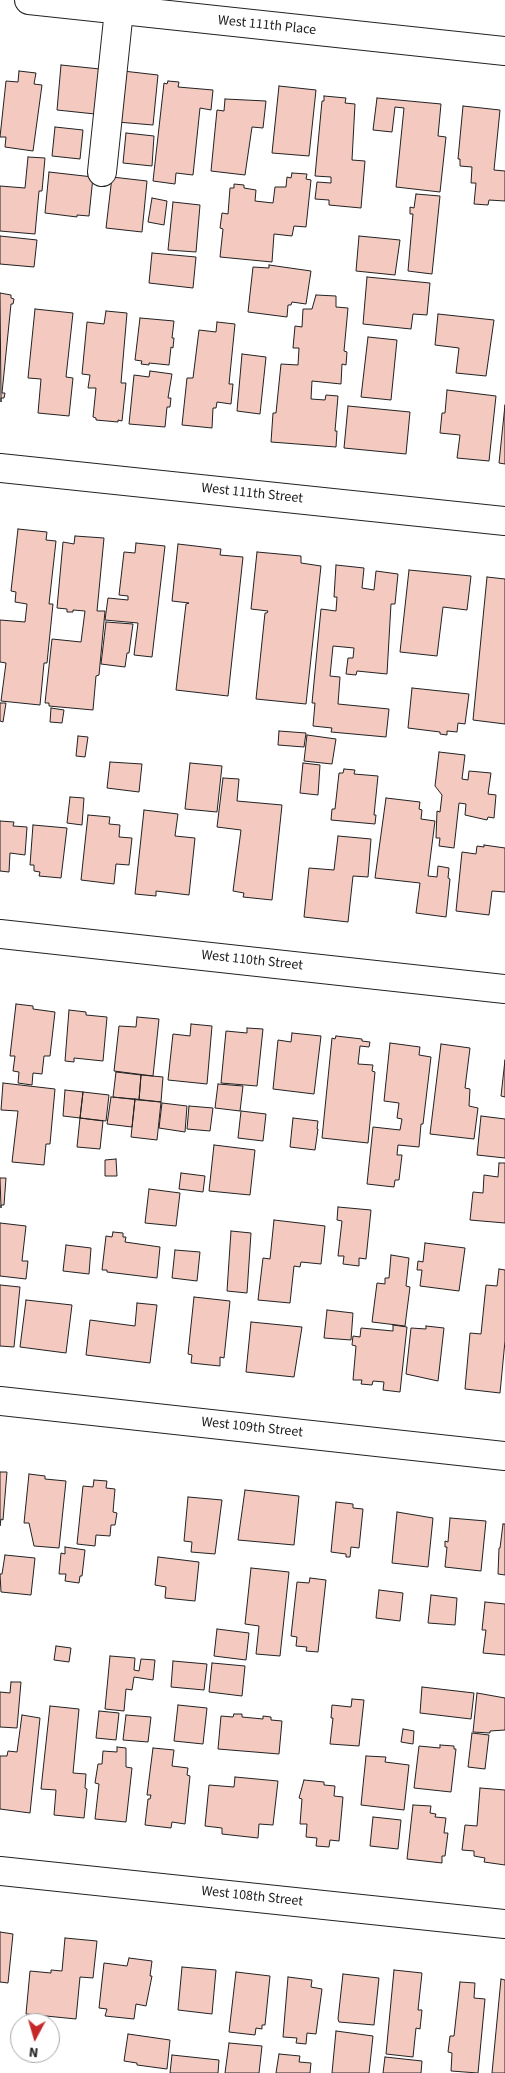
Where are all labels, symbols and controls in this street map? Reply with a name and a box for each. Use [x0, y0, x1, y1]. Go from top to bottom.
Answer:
street label: West 111th Place [217, 12, 317, 40]
street label: West 111th Street [200, 480, 304, 508]
street label: West 110th Street [200, 947, 304, 975]
street label: West 109th Street [200, 1414, 304, 1442]
street label: West 108th Street [200, 1883, 304, 1911]
north arrow [10, 2013, 60, 2063]
text: N [28, 2041, 39, 2062]

